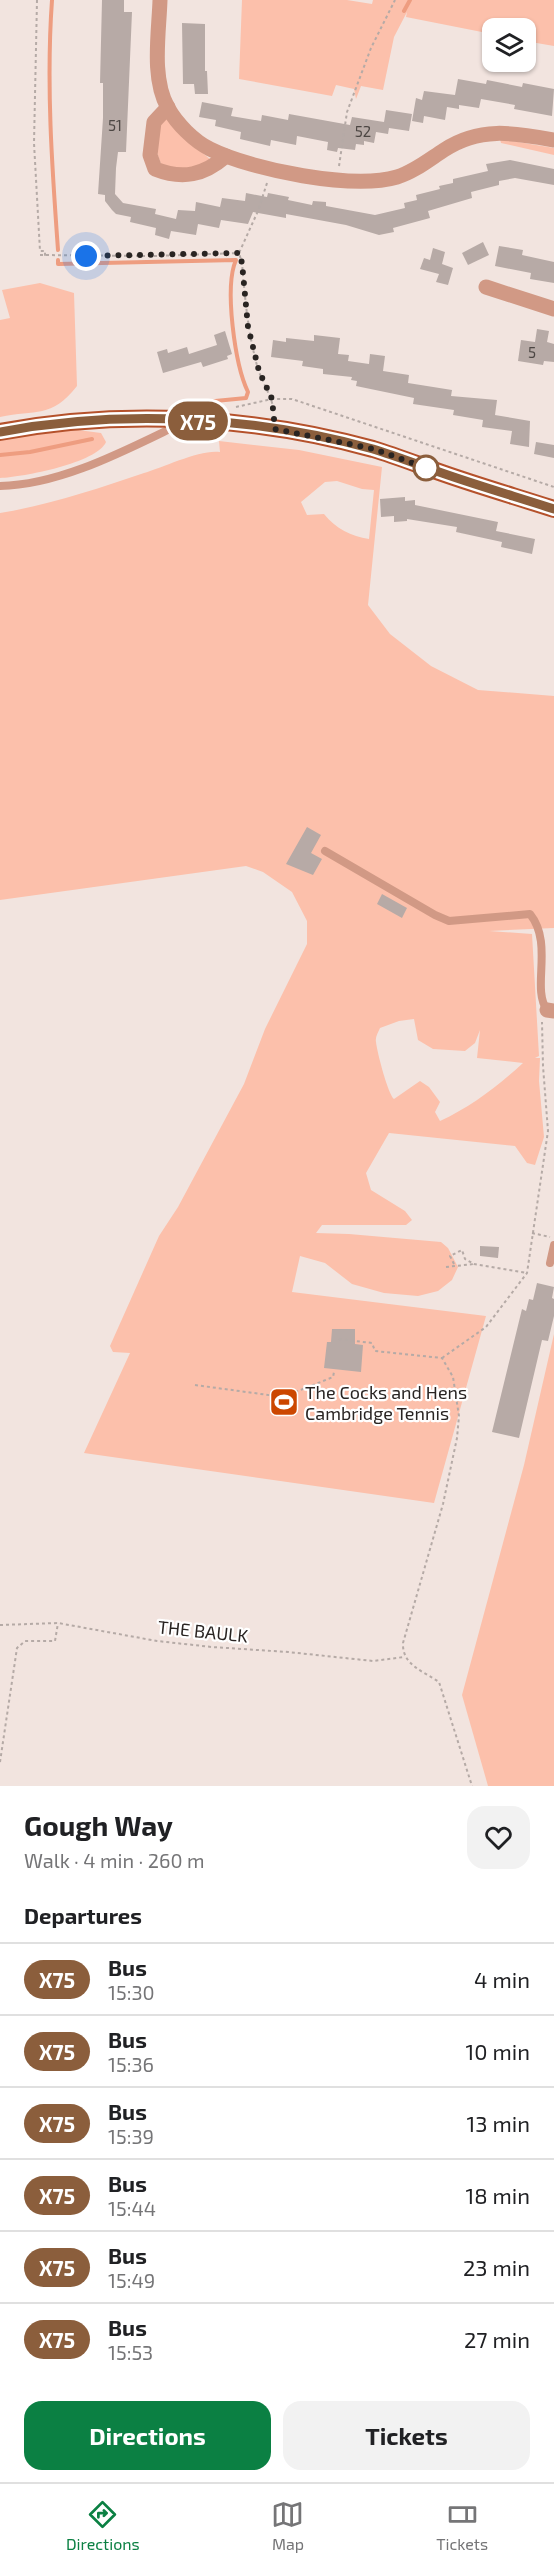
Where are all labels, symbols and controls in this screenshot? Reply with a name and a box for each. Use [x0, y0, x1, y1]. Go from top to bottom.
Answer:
map controls [482, 18, 536, 72]
button: layers [482, 18, 536, 72]
house number: 51 [108, 116, 122, 134]
house number: 52 [355, 122, 371, 140]
your location [71, 241, 101, 271]
house number: 5 [528, 343, 536, 361]
line badge: X75 [164, 402, 232, 440]
text: X75 [180, 409, 216, 434]
unlabelled marker [413, 455, 439, 481]
place label: The Cocks and Hens Cambridge Tennis [305, 1381, 467, 1424]
sports icon: The Cocks and Hens Cambridge Tennis [268, 1386, 300, 1418]
street label: THE BAULK [157, 1615, 250, 1647]
button: heart [467, 1806, 530, 1869]
text: Gough Way [24, 1808, 173, 1842]
text: Walk · 4 min · 260 m [24, 1848, 204, 1872]
text: Departures [24, 1902, 142, 1928]
text: Bus [108, 1954, 147, 1980]
text: 4 min [474, 1966, 530, 1992]
text: X75 [39, 1967, 75, 1992]
text: 15:30 [108, 1980, 155, 2004]
text: Bus [108, 2026, 147, 2052]
text: 10 min [466, 2038, 530, 2064]
text: X75 [39, 2039, 75, 2064]
text: 15:36 [108, 2052, 154, 2076]
text: Bus [108, 2098, 147, 2124]
text: 13 min [467, 2110, 530, 2136]
text: X75 [39, 2111, 75, 2136]
text: 15:39 [108, 2124, 154, 2148]
text: Bus [108, 2170, 147, 2196]
text: 18 min [465, 2182, 530, 2208]
text: X75 [39, 2183, 75, 2208]
text: 15:44 [108, 2196, 156, 2220]
text: Bus [108, 2242, 147, 2268]
text: 23 min [463, 2254, 530, 2280]
text: X75 [39, 2255, 75, 2280]
text: 15:49 [108, 2268, 155, 2292]
text: Bus [108, 2314, 147, 2340]
text: 27 min [464, 2326, 530, 2352]
text: X75 [39, 2327, 75, 2352]
text: 15:53 [108, 2340, 153, 2364]
button: Directions [24, 2401, 271, 2470]
button: Tickets [283, 2401, 530, 2470]
tab: Directions [66, 2498, 140, 2553]
tab: Map [271, 2498, 304, 2553]
tab: Tickets [436, 2498, 488, 2553]

